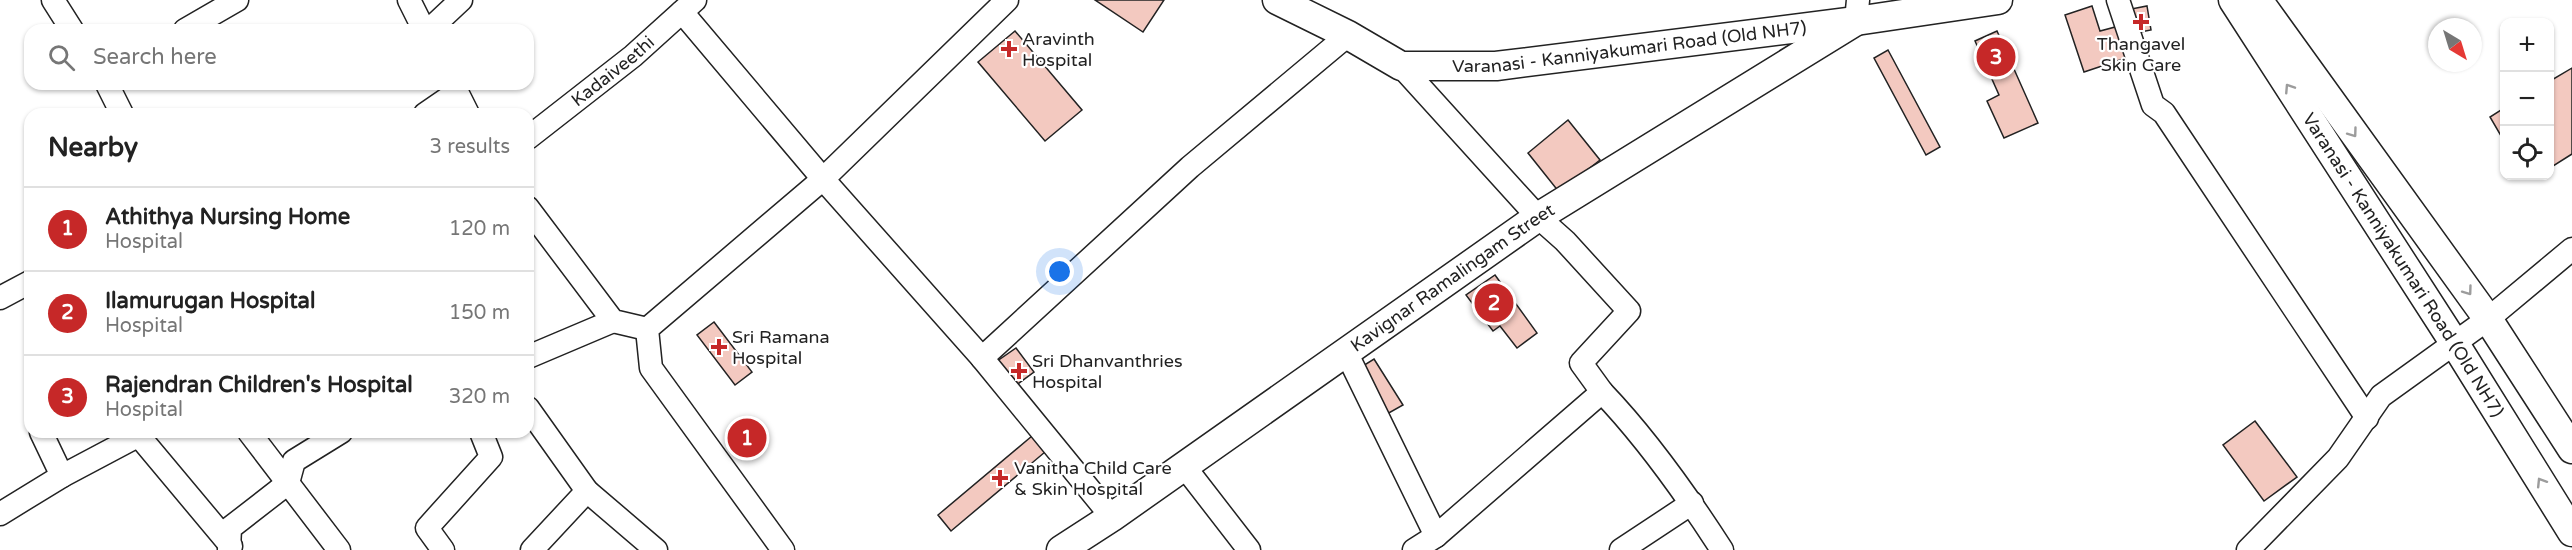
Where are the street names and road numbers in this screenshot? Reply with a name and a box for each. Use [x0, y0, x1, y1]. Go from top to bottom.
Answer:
street label: Varanasi - Kanniyakumari Road (Old NH7) [1452, 16, 1808, 78]
street label: Kadaiveethi [567, 31, 659, 111]
street label: Varanasi - Kanniyakumari Road (Old NH7) [2298, 109, 2509, 421]
street label: Kavignar Ramalingam Street [1346, 199, 1558, 357]

